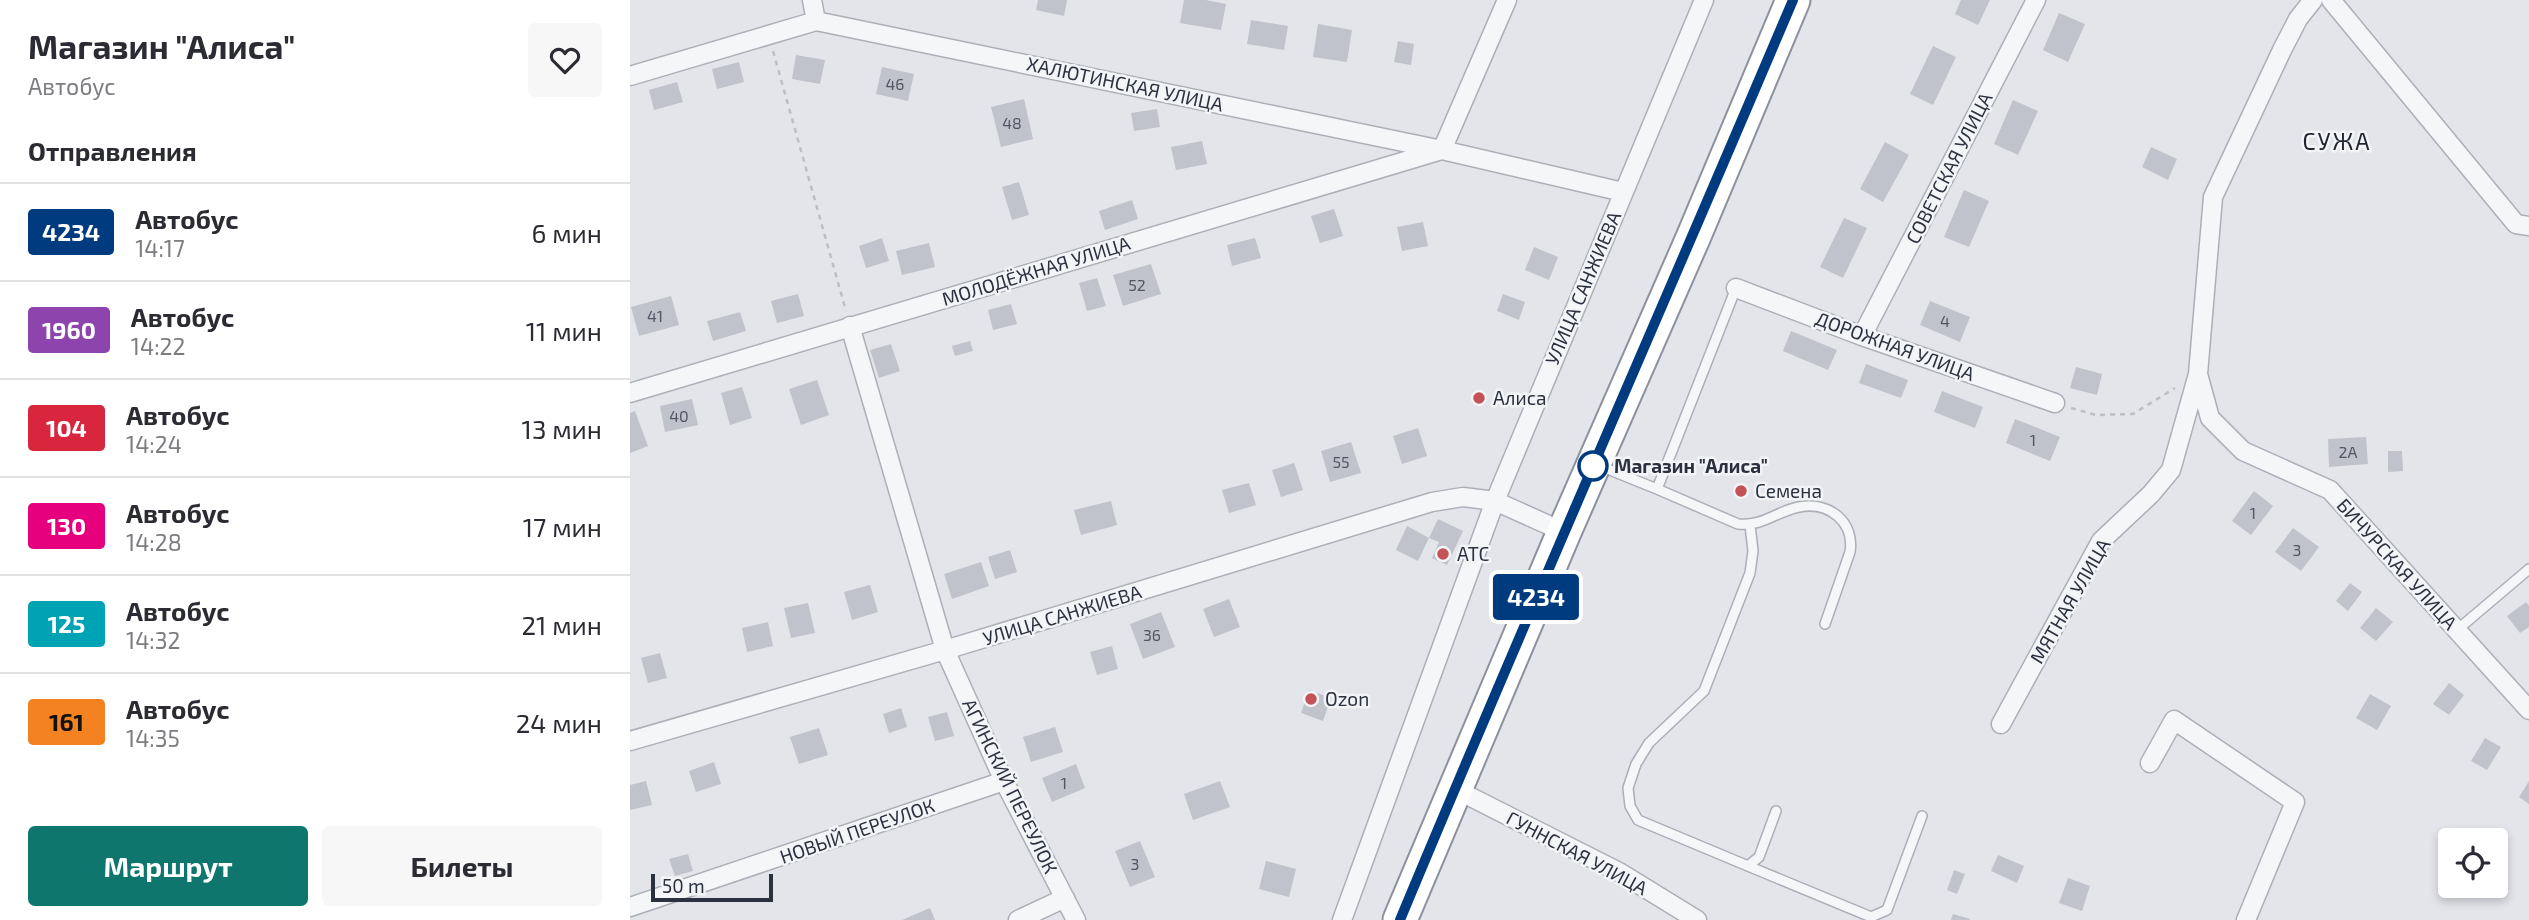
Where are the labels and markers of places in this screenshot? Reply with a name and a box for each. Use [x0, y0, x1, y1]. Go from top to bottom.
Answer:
place label: Алиса [1493, 386, 1547, 409]
marker: Алиса [1471, 390, 1487, 406]
marker: Магазин "Алиса" [1578, 451, 1608, 481]
place label: Магазин "Алиса" [1614, 454, 1768, 477]
place label: Семена [1755, 479, 1822, 502]
marker: Семена [1733, 483, 1749, 499]
place label: АТС [1457, 542, 1489, 565]
marker: АТС [1435, 546, 1451, 562]
place label: Ozon [1325, 687, 1369, 710]
marker: Ozon [1303, 691, 1319, 707]

